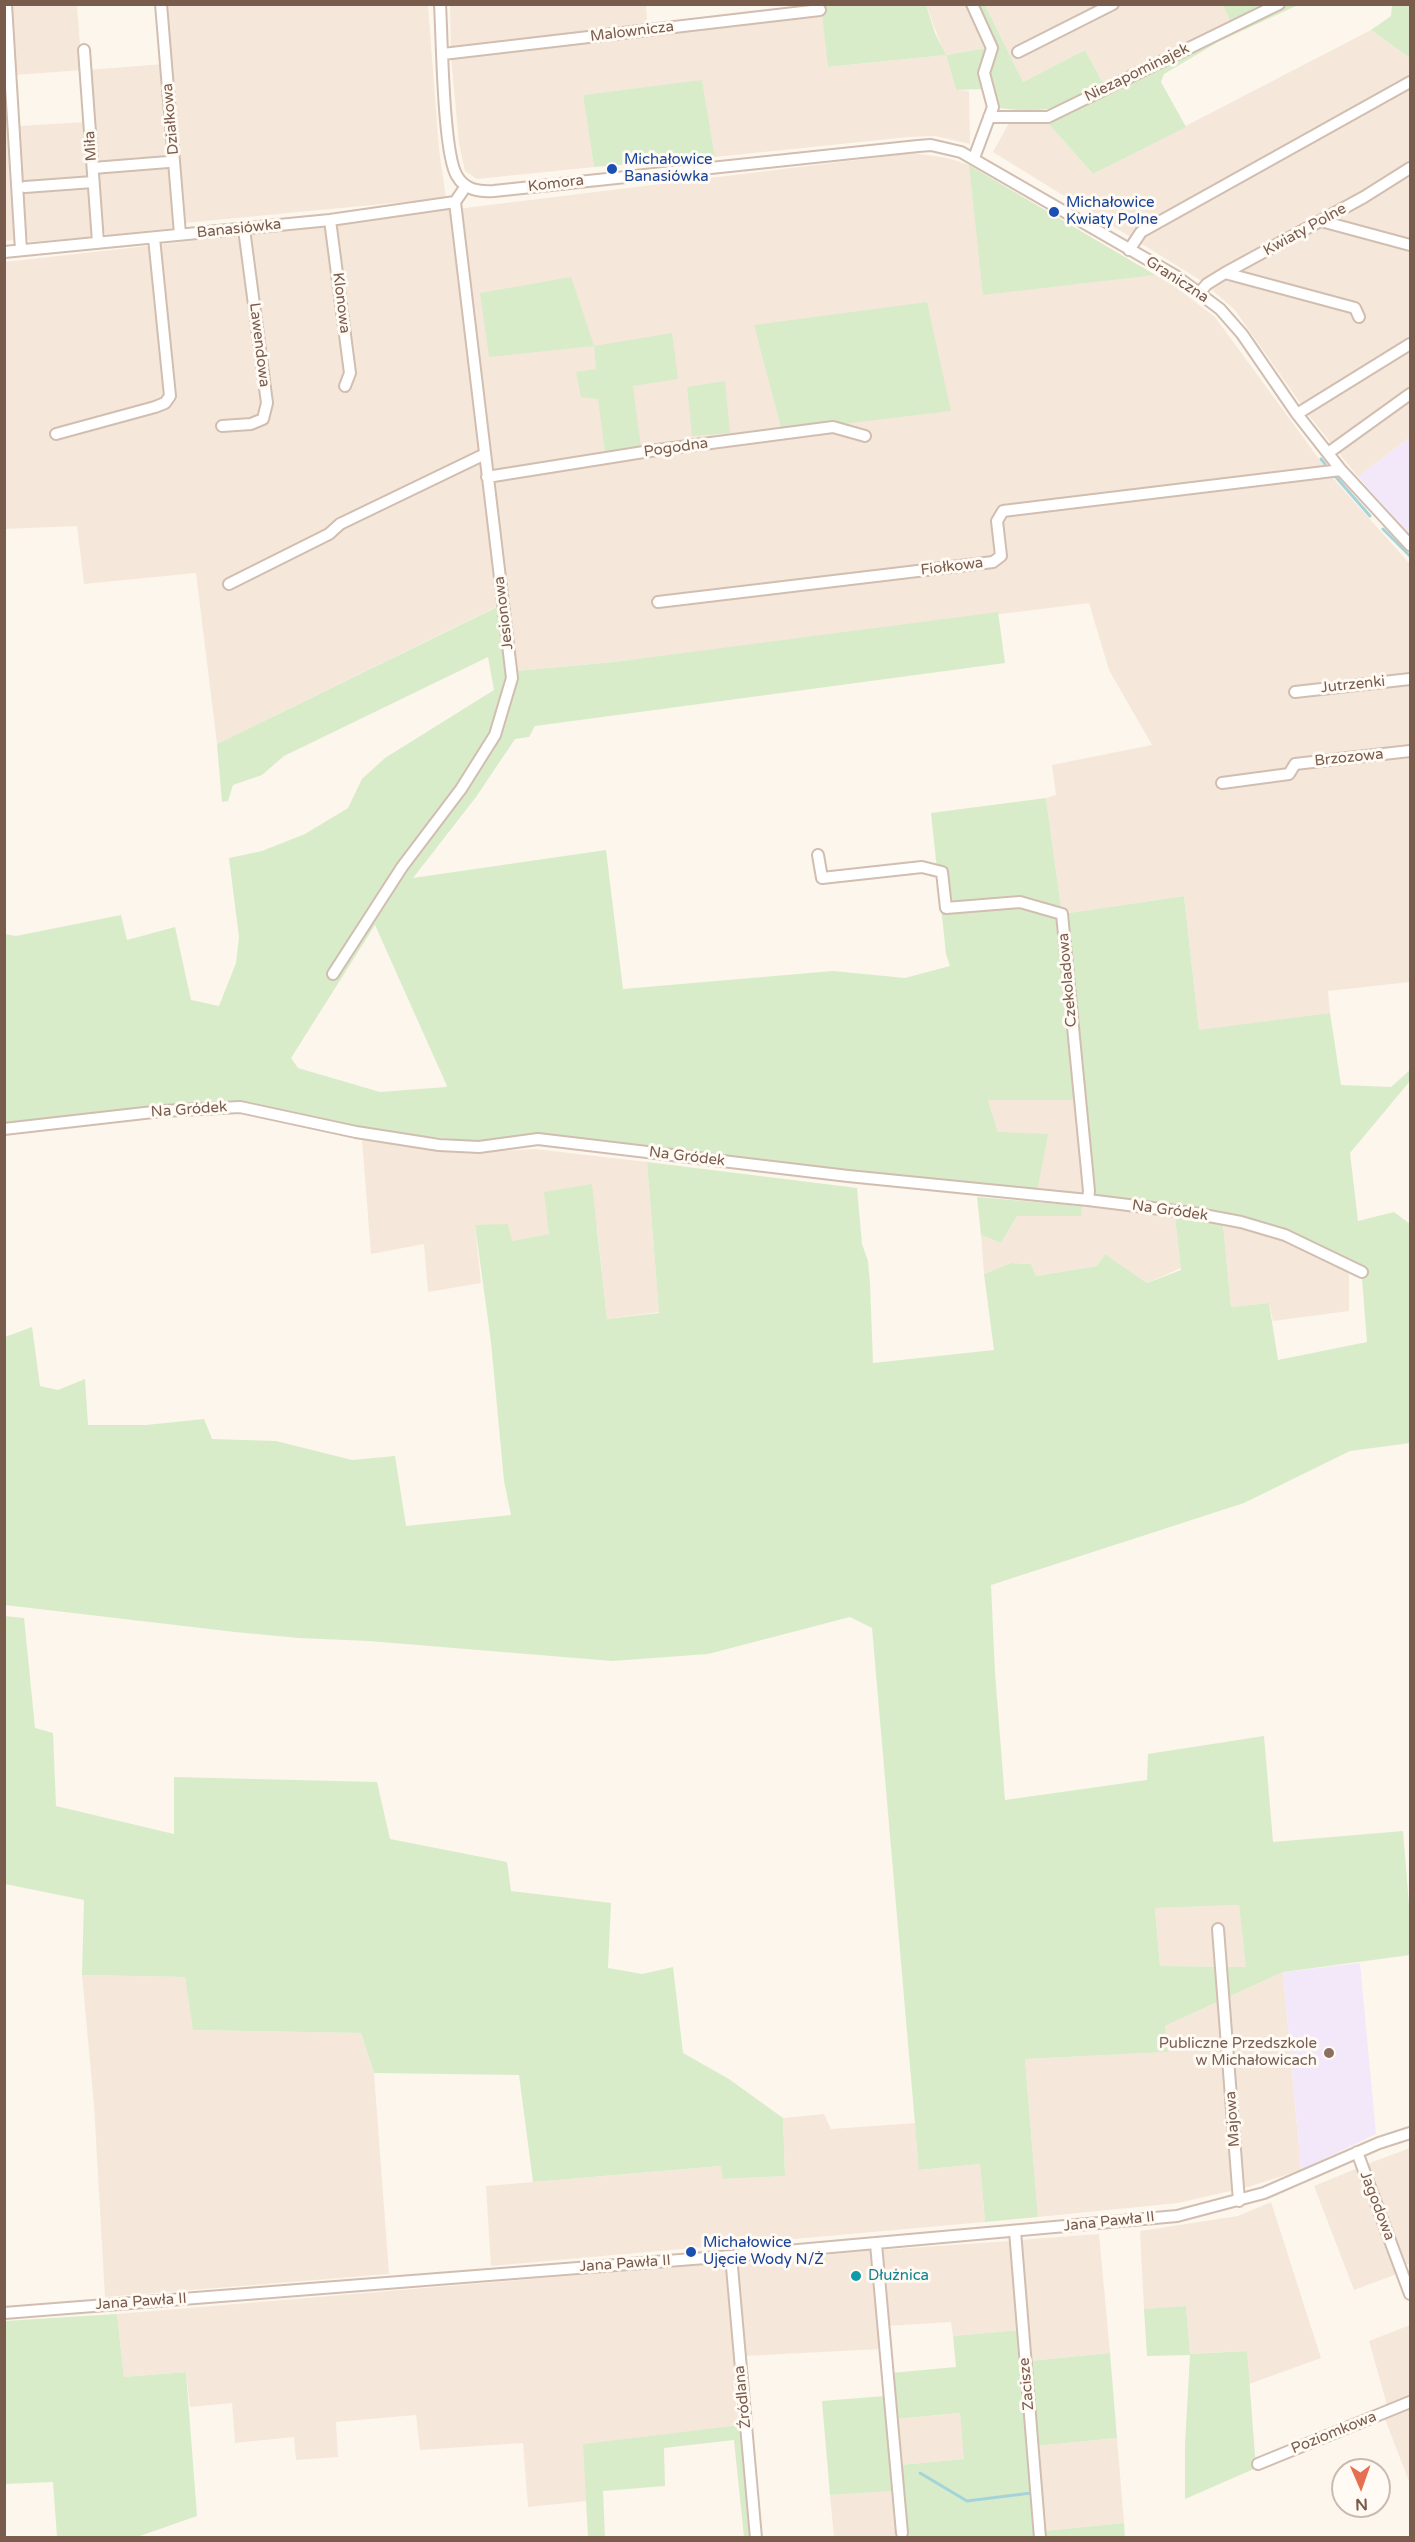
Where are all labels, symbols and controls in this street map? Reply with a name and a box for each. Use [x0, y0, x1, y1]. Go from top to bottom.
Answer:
street label: Malownicza [589, 18, 675, 46]
street label: Niezapominajek [1082, 40, 1192, 106]
street label: Działkowa [159, 82, 183, 156]
street label: Miła [81, 130, 101, 162]
place label: Michałowice Banasiówka [624, 151, 713, 186]
marker: Michałowice Banasiówka [605, 162, 619, 176]
street label: Komora [527, 172, 585, 196]
place label: Michałowice Kwiaty Polne [1066, 194, 1158, 229]
street label: Kwiaty Polne [1260, 200, 1350, 260]
marker: Michałowice Kwiaty Polne [1047, 205, 1061, 219]
street label: Banasiówka [196, 216, 282, 242]
street label: Graniczna [1142, 253, 1212, 307]
street label: Klonowa [328, 271, 354, 335]
street label: Lawendowa [245, 302, 273, 388]
street label: Pogodna [643, 435, 709, 461]
street label: Fiołkowa [920, 554, 984, 580]
street label: Jesionowa [491, 575, 517, 651]
street label: Jutrzenki [1320, 673, 1386, 697]
street label: Brzozowa [1314, 745, 1384, 771]
street label: Czekoladowa [1055, 932, 1081, 1028]
street label: Na Gródek [150, 1098, 228, 1122]
street label: Na Gródek [648, 1143, 726, 1171]
street label: Na Gródek [1131, 1197, 1209, 1225]
place label: Publiczne Przedszkole w Michałowicach [1159, 2035, 1317, 2070]
marker: Publiczne Przedszkole w Michałowicach [1322, 2046, 1336, 2060]
street label: Majowa [1222, 2090, 1244, 2148]
street label: Jagodowa [1356, 2169, 1398, 2243]
street label: Jana Pawła II [1063, 2208, 1155, 2236]
place label: Michałowice Ujęcie Wody N/Ż [703, 2234, 824, 2269]
marker: Michałowice Ujęcie Wody N/Ż [684, 2245, 698, 2259]
street label: Jana Pawła II [579, 2252, 671, 2276]
place label: Dłużnica [868, 2267, 929, 2285]
marker: Dłużnica [849, 2269, 863, 2283]
street label: Jana Pawła II [95, 2290, 187, 2314]
street label: Zacisze [1016, 2357, 1038, 2411]
street label: Źródlana [731, 2365, 755, 2429]
street label: Poziomkowa [1289, 2408, 1379, 2458]
north arrow [1331, 2458, 1391, 2518]
text: N [1355, 2494, 1368, 2514]

